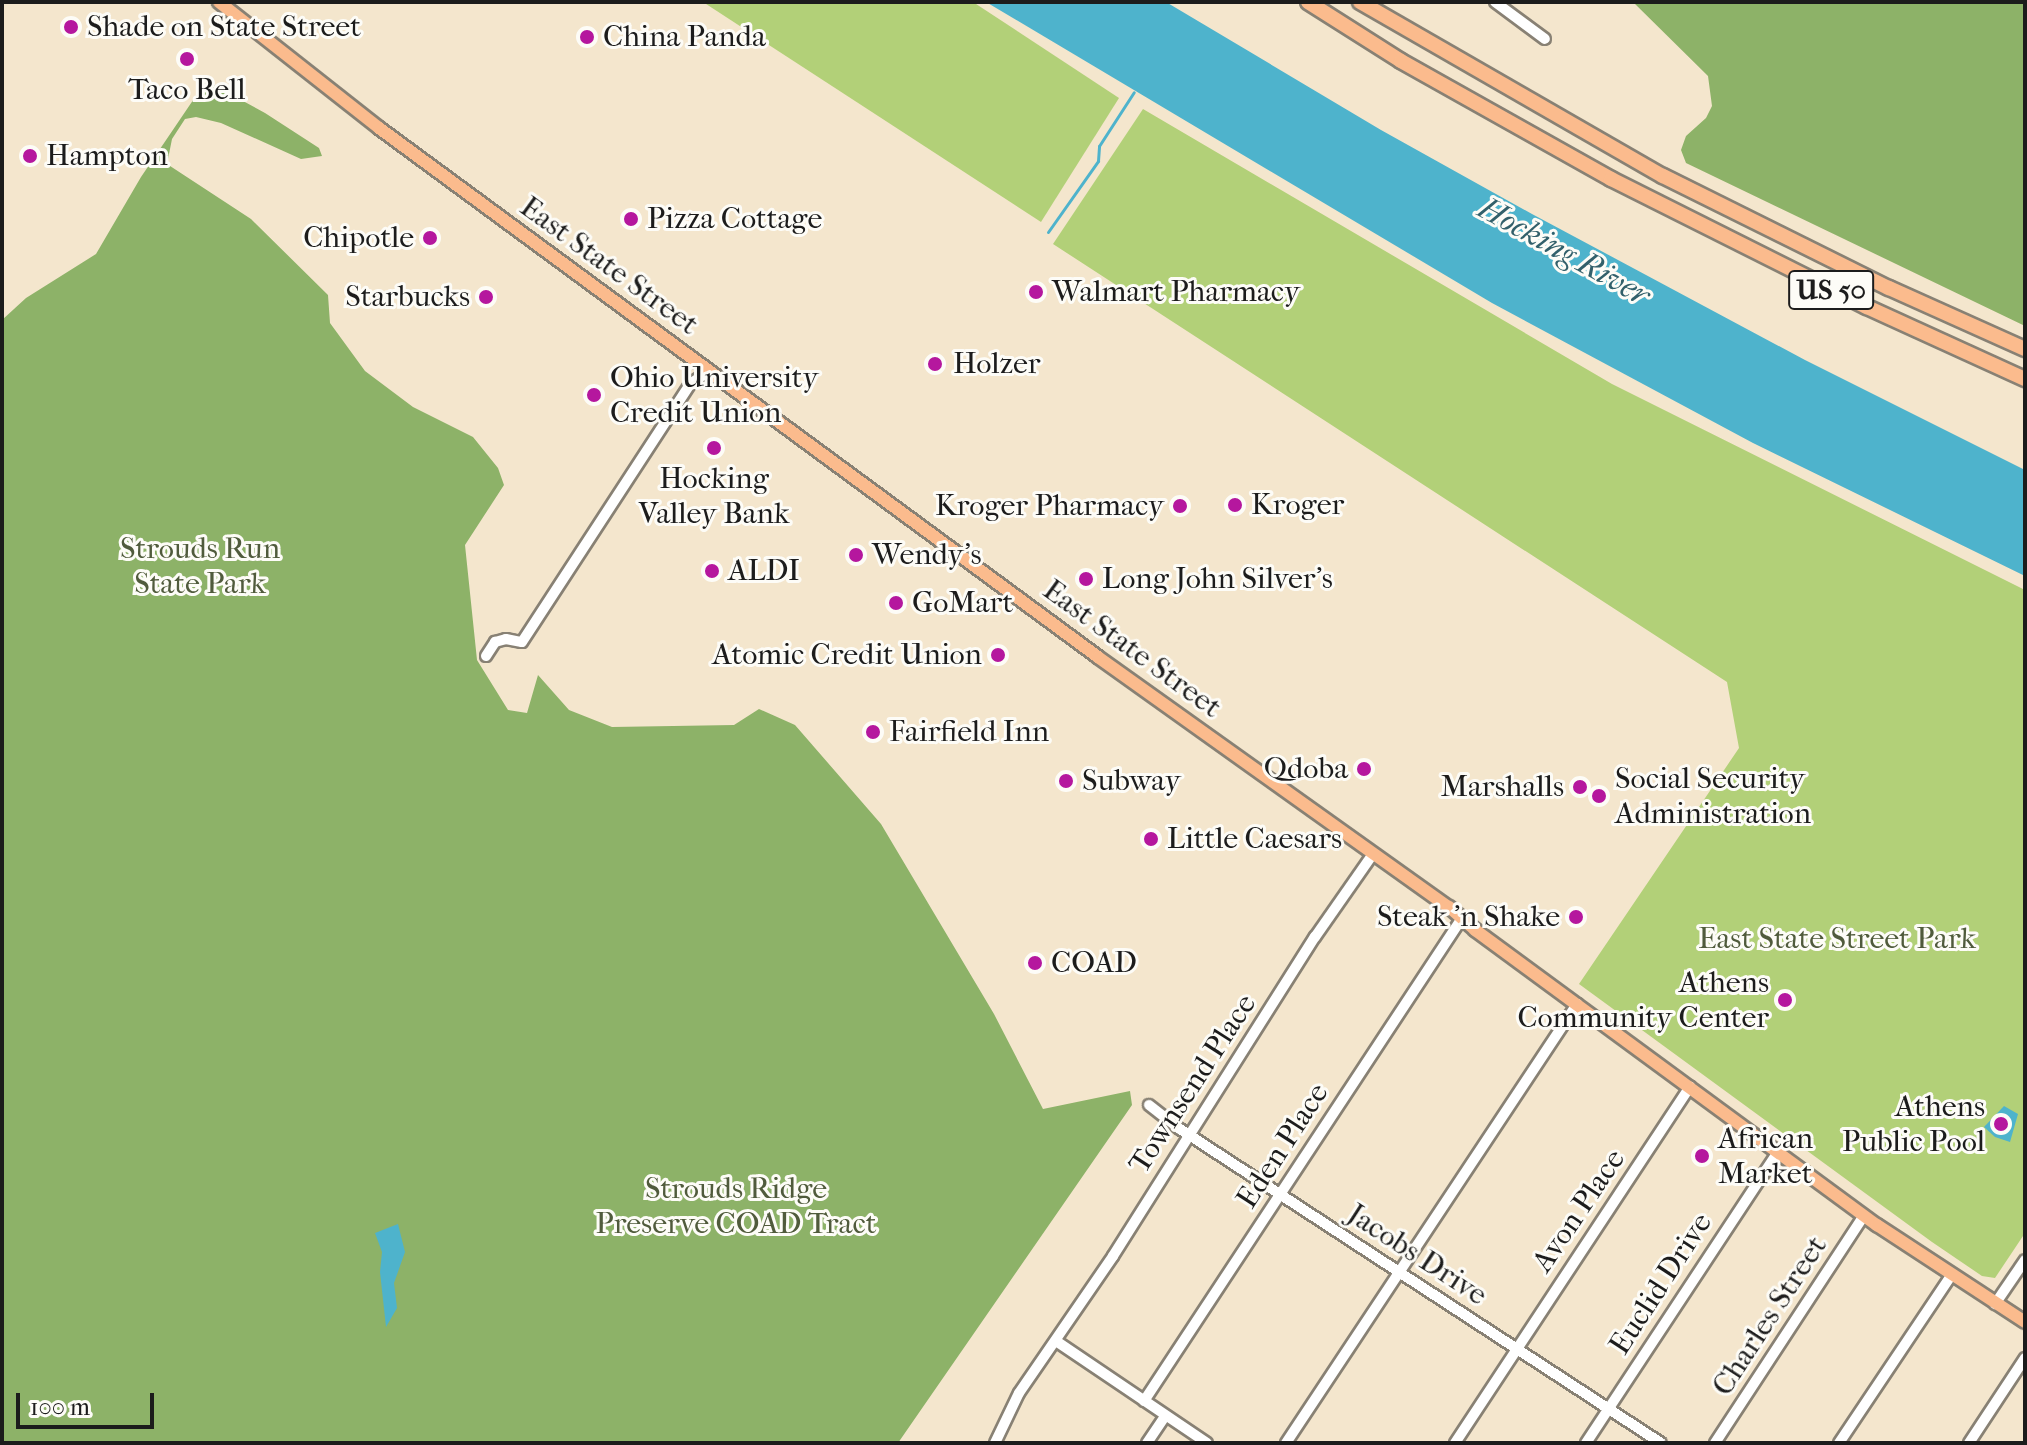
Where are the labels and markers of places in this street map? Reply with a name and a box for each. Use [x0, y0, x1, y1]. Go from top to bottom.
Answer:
place label: Shade on State Street [87, 9, 361, 45]
marker: Shade on State Street [62, 18, 80, 36]
place label: China Panda [603, 19, 766, 55]
marker: China Panda [578, 28, 596, 46]
marker: Taco Bell [178, 50, 196, 68]
place label: Taco Bell [128, 72, 246, 108]
place label: Hampton [46, 138, 168, 174]
marker: Hampton [21, 147, 39, 165]
place label: Pizza Cottage [647, 201, 822, 237]
marker: Pizza Cottage [622, 210, 640, 228]
place label: Chipotle [303, 220, 414, 256]
marker: Chipotle [421, 229, 439, 247]
place label: Walmart Pharmacy [1052, 274, 1300, 310]
place label: Starbucks [345, 279, 470, 315]
marker: Walmart Pharmacy [1027, 283, 1045, 301]
marker: Starbucks [477, 288, 495, 306]
place label: Holzer [953, 346, 1040, 382]
marker: Holzer [924, 353, 946, 375]
place label: Ohio University Credit Union [610, 360, 818, 430]
marker: Ohio University Credit Union [585, 386, 603, 404]
marker: Hocking Valley Bank [705, 439, 723, 457]
place label: Hocking Valley Bank [639, 461, 789, 532]
place label: Kroger [1251, 487, 1344, 523]
place label: Kroger Pharmacy [935, 488, 1164, 524]
marker: Kroger [1226, 496, 1244, 514]
marker: Kroger Pharmacy [1171, 497, 1189, 515]
place label: Wendy's [872, 537, 981, 573]
marker: Wendy's [847, 546, 865, 564]
place label: ALDI [728, 553, 800, 589]
place label: Long John Silver's [1102, 561, 1333, 597]
marker: ALDI [703, 562, 721, 580]
marker: Long John Silver's [1077, 570, 1095, 588]
place label: GoMart [912, 585, 1013, 621]
marker: GoMart [887, 594, 905, 612]
place label: Atomic Credit Union [712, 637, 982, 673]
marker: Atomic Credit Union [989, 646, 1007, 664]
place label: Fairfield Inn [889, 714, 1049, 750]
marker: Fairfield Inn [864, 723, 882, 741]
place label: Qdoba [1264, 751, 1348, 787]
marker: Qdoba [1355, 760, 1373, 778]
place label: Social Security Administration [1615, 761, 1811, 832]
place label: Subway [1082, 763, 1181, 799]
place label: Marshalls [1441, 769, 1564, 805]
marker: Subway [1057, 772, 1075, 790]
marker: Marshalls [1571, 778, 1589, 796]
marker: Social Security Administration [1590, 787, 1608, 805]
place label: Little Caesars [1167, 821, 1342, 857]
marker: Little Caesars [1142, 830, 1160, 848]
place label: Steak 'n Shake [1377, 899, 1560, 935]
marker: Steak 'n Shake [1567, 908, 1585, 926]
place label: COAD [1051, 945, 1137, 981]
marker: COAD [1026, 954, 1044, 972]
place label: Athens Community Center [1517, 965, 1769, 1036]
marker: Athens Community Center [1776, 991, 1794, 1009]
place label: Athens Public Pool [1842, 1089, 1985, 1160]
marker: Athens Public Pool [1992, 1115, 2010, 1133]
place label: African Market [1718, 1121, 1813, 1192]
marker: African Market [1693, 1147, 1711, 1165]

